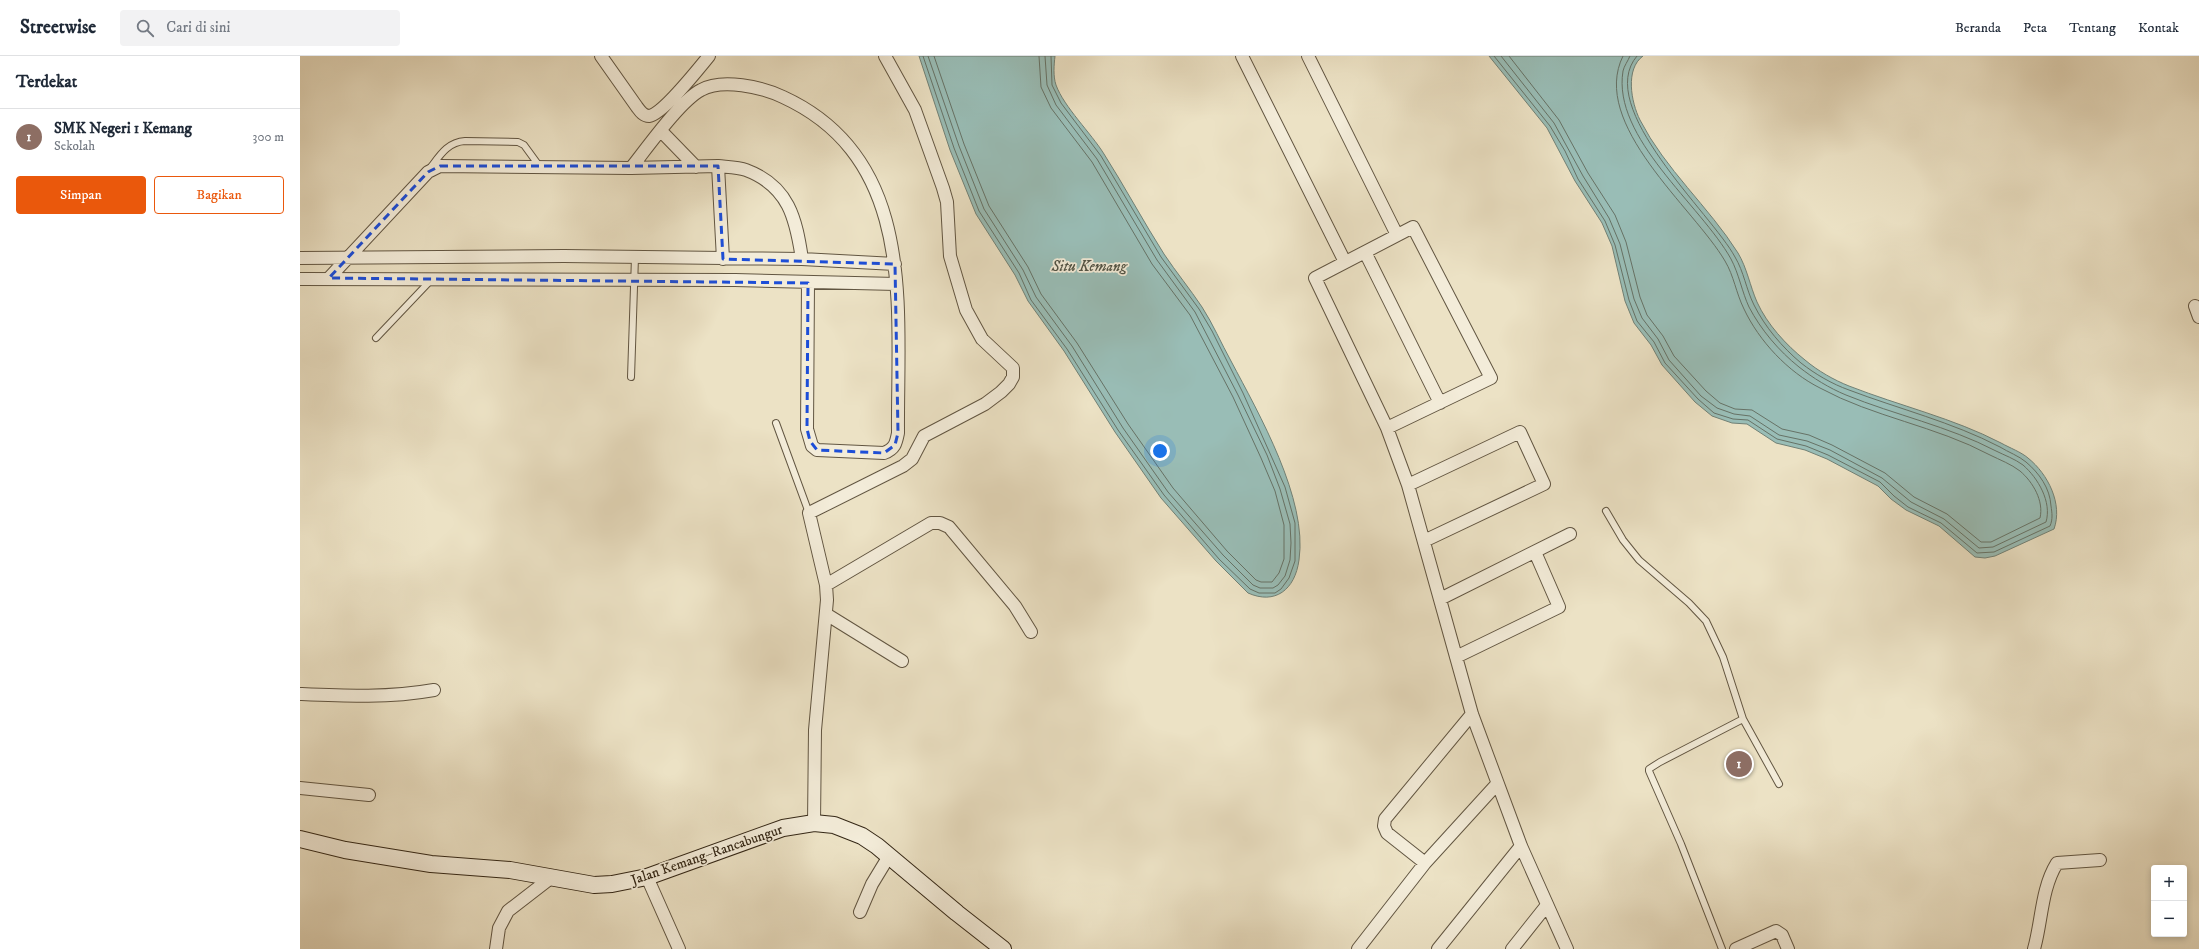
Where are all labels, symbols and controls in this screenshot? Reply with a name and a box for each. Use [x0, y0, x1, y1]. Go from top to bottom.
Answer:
search box [120, 10, 400, 46]
text: Streetwise [20, 16, 96, 39]
icon: search [134, 17, 156, 39]
text: Cari di sini [166, 18, 230, 37]
text: Beranda [1955, 19, 2001, 37]
text: Peta [2023, 19, 2047, 37]
text: Tentang [2069, 19, 2116, 37]
text: Kontak [2138, 19, 2179, 37]
text: Terdekat [16, 71, 77, 93]
text: SMK Negeri 1 Kemang [54, 119, 192, 138]
text: 1 [27, 129, 31, 145]
text: 300 m [253, 129, 284, 145]
text: Sekolah [54, 138, 95, 154]
button: Simpan [16, 176, 146, 214]
button: Bagikan [154, 176, 284, 214]
water label: Situ Kemang [1050, 257, 1128, 276]
your location [1150, 441, 1170, 461]
pin: 1 [1726, 749, 1752, 779]
street label: Jalan Kemang–Rancabungur [627, 820, 786, 890]
map controls [2151, 865, 2187, 937]
button: + [2151, 865, 2187, 901]
button: − [2151, 901, 2187, 937]

